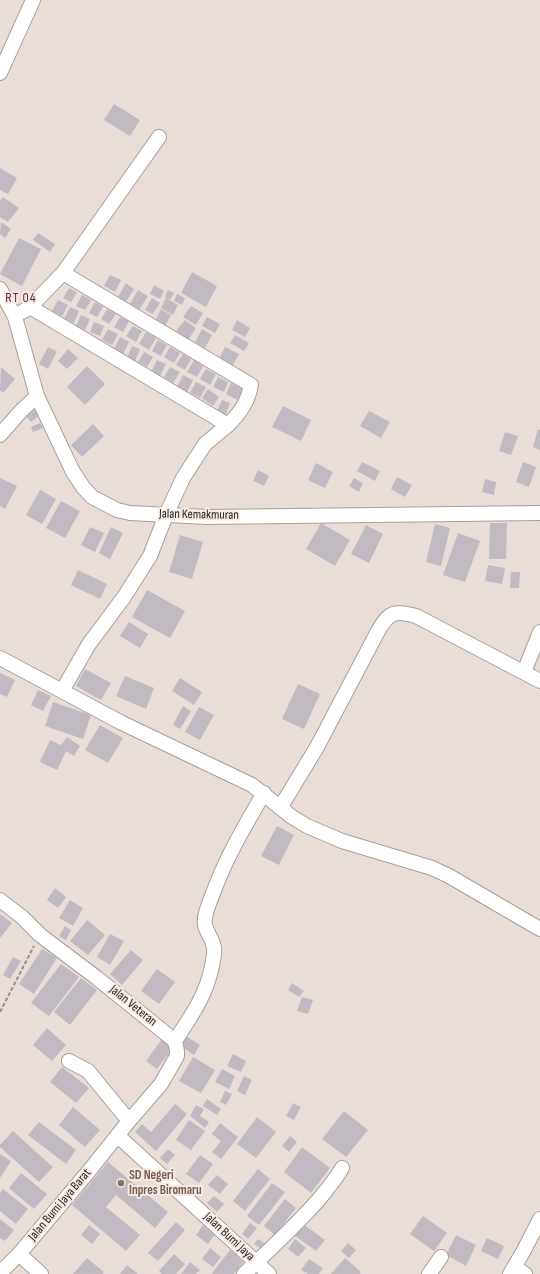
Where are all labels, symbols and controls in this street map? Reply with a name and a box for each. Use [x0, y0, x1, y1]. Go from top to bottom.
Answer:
district label: RT 04 [5, 290, 37, 306]
street label: Jalan Kemakmuran [159, 507, 239, 523]
street label: Jalan Veteran [106, 982, 160, 1030]
street label: Jalan Bumi Jaya Barat [25, 1166, 95, 1244]
place label: SD Negeri Inpres Biromaru [129, 1168, 202, 1199]
marker: SD Negeri Inpres Biromaru [116, 1178, 126, 1188]
street label: Jalan Bumi Jaya [200, 1209, 258, 1265]

